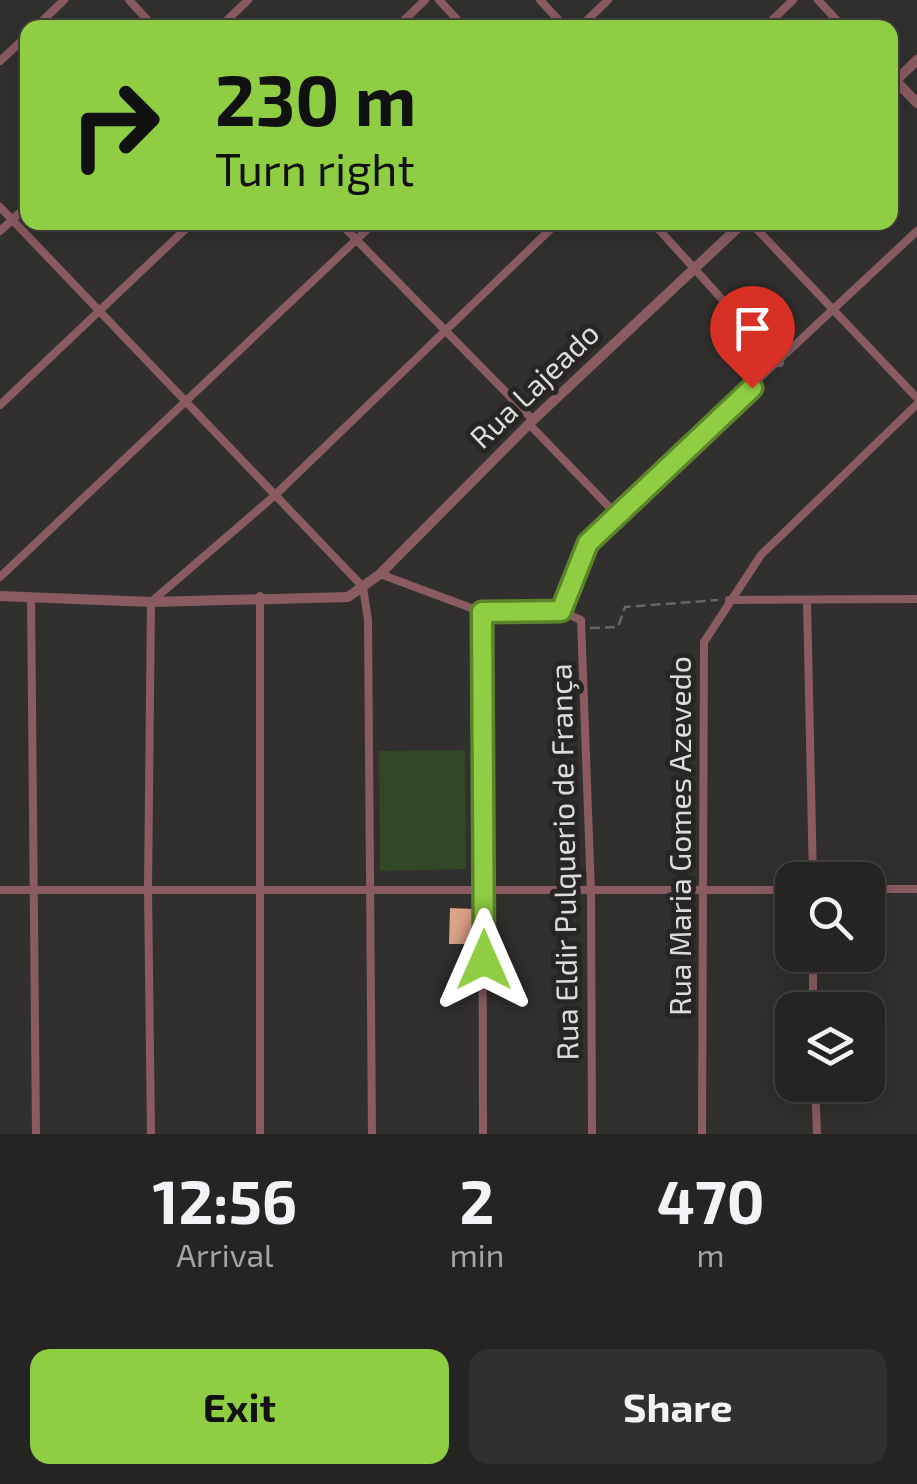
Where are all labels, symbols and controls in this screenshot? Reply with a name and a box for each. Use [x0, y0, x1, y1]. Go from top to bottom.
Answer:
text: 230 m [215, 56, 416, 140]
icon: right [50, 60, 180, 190]
text: Turn right [215, 141, 415, 195]
pin [710, 286, 795, 389]
icon: arrive [725, 301, 780, 356]
street label: Rua Lajeado [462, 314, 605, 455]
street label: Rua Maria Gomes Azevedo [661, 656, 697, 1016]
street label: Rua Eldir Pulquerio de França [542, 663, 585, 1061]
map controls [775, 862, 885, 1102]
button: search [775, 862, 885, 972]
position arrow [432, 908, 536, 1012]
button: layers [775, 992, 885, 1102]
text: 12:56 [152, 1164, 297, 1236]
text: 2 [460, 1164, 494, 1236]
text: 470 [657, 1164, 765, 1236]
text: Arrival [176, 1235, 274, 1273]
text: min [450, 1235, 504, 1273]
text: m [697, 1235, 725, 1273]
button: Exit [30, 1349, 449, 1464]
button: Share [469, 1349, 887, 1464]

